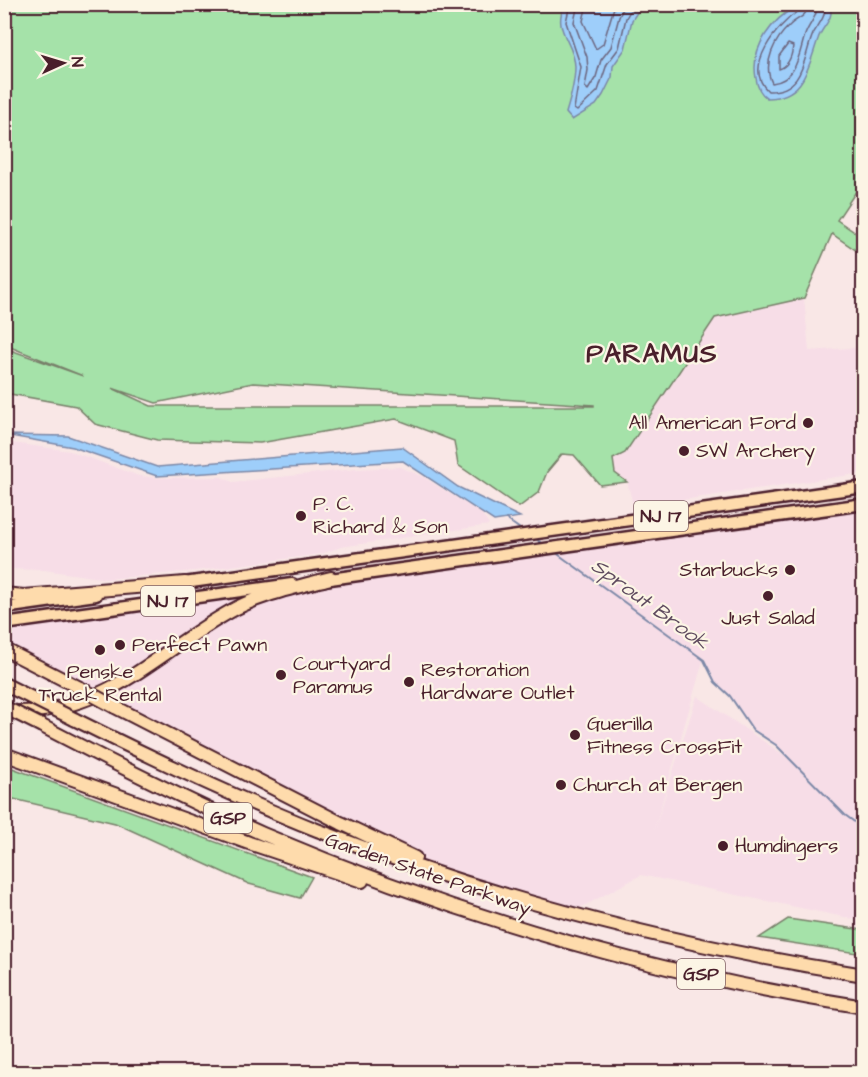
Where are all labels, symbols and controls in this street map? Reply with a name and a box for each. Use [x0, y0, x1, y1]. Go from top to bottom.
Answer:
north arrow [33, 33, 93, 93]
text: N [66, 56, 88, 68]
district label: PARAMUS [586, 336, 718, 372]
place label: All American Ford [628, 409, 796, 437]
marker: All American Ford [801, 416, 815, 430]
place label: SW Archery [696, 437, 815, 466]
marker: SW Archery [677, 444, 691, 458]
place label: P. C. Richard & Son [313, 490, 448, 541]
road number: NJ 17 [634, 501, 688, 531]
marker: P. C. Richard & Son [294, 509, 308, 523]
water label: Sprout Brook [585, 551, 716, 657]
place label: Starbucks [679, 556, 778, 584]
marker: Starbucks [783, 563, 797, 577]
road number: NJ 17 [141, 586, 195, 616]
marker: Just Salad [761, 589, 775, 603]
place label: Just Salad [721, 604, 815, 632]
place label: Perfect Pawn [132, 631, 267, 659]
marker: Perfect Pawn [113, 638, 127, 652]
marker: Penske Truck Rental [93, 643, 107, 657]
place label: Courtyard Paramus [293, 650, 390, 701]
place label: Restoration Hardware Outlet [421, 656, 574, 707]
place label: Penske Truck Rental [38, 658, 162, 709]
marker: Courtyard Paramus [274, 668, 288, 682]
marker: Restoration Hardware Outlet [402, 675, 416, 689]
place label: Guerilla Fitness CrossFit [587, 710, 742, 761]
marker: Guerilla Fitness CrossFit [568, 728, 582, 742]
place label: Church at Bergen [573, 771, 742, 800]
marker: Church at Bergen [554, 778, 568, 792]
road number: GSP [204, 803, 252, 833]
street label: Garden State Parkway [321, 826, 535, 923]
place label: Humdingers [735, 832, 838, 861]
marker: Humdingers [716, 839, 730, 853]
road number: GSP [677, 959, 725, 989]

